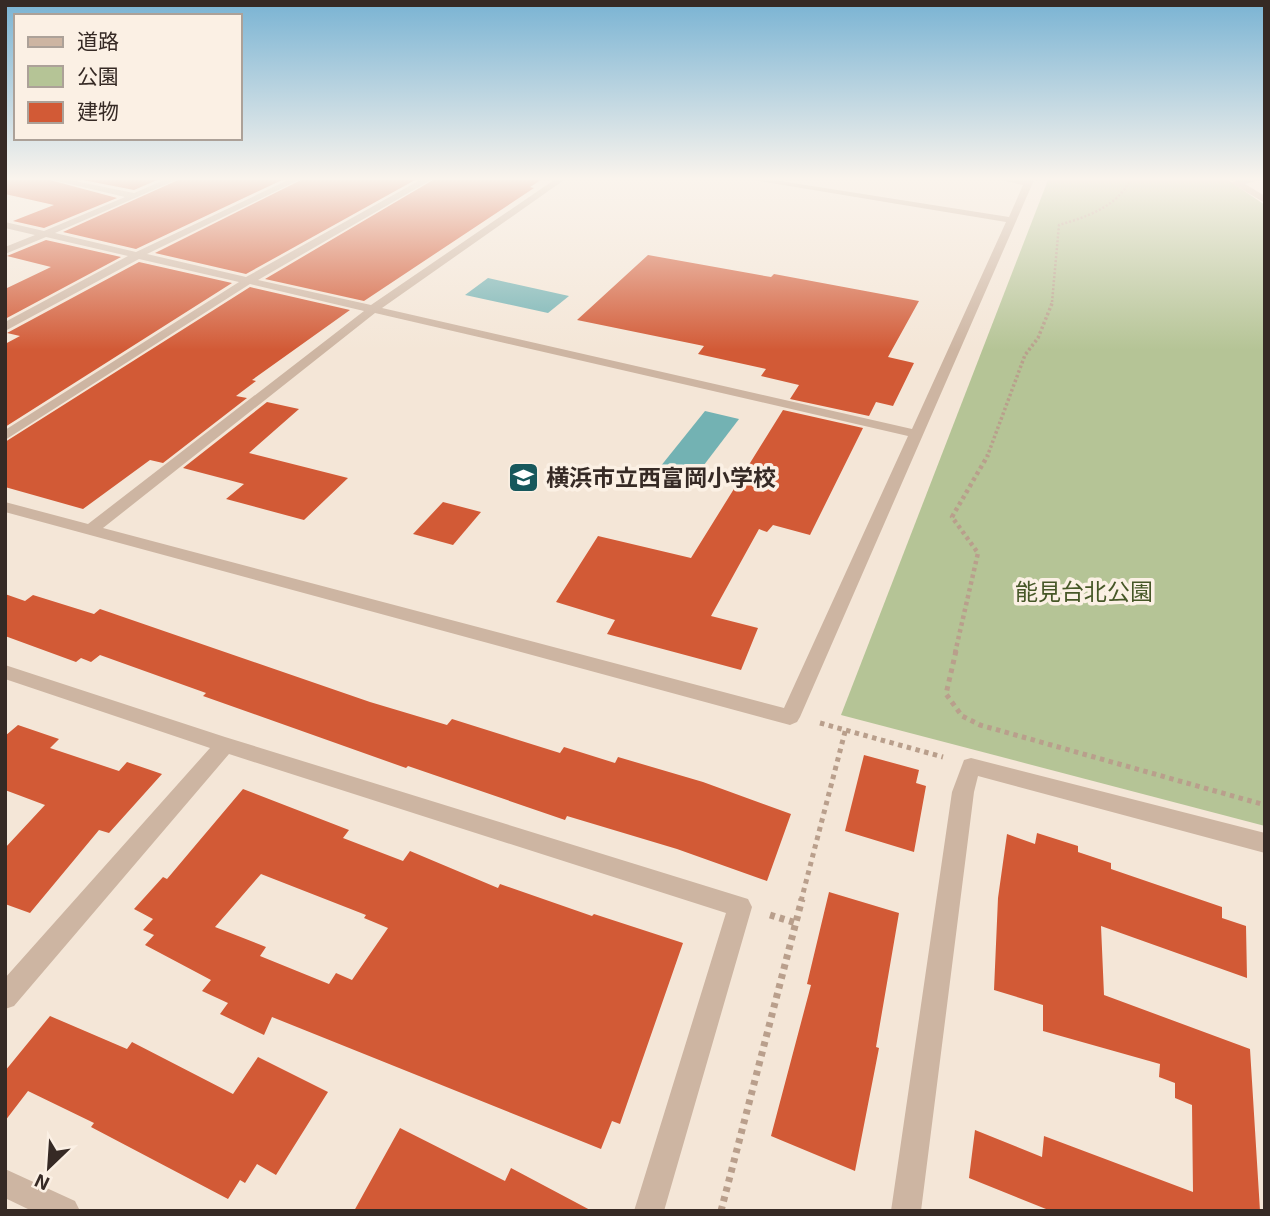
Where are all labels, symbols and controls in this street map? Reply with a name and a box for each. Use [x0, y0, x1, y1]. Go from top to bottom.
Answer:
legend [14, 14, 242, 140]
text: 道路 [77, 28, 119, 53]
text: 公園 [77, 63, 119, 88]
text: 建物 [77, 98, 119, 123]
school or university icon: 横浜市立西富岡小学校 [506, 460, 540, 494]
place label: 横浜市立西富岡小学校 [546, 463, 776, 491]
park label: 能見台北公園 [1015, 577, 1153, 605]
north arrow [14, 1132, 84, 1202]
text: N [31, 1170, 53, 1196]

